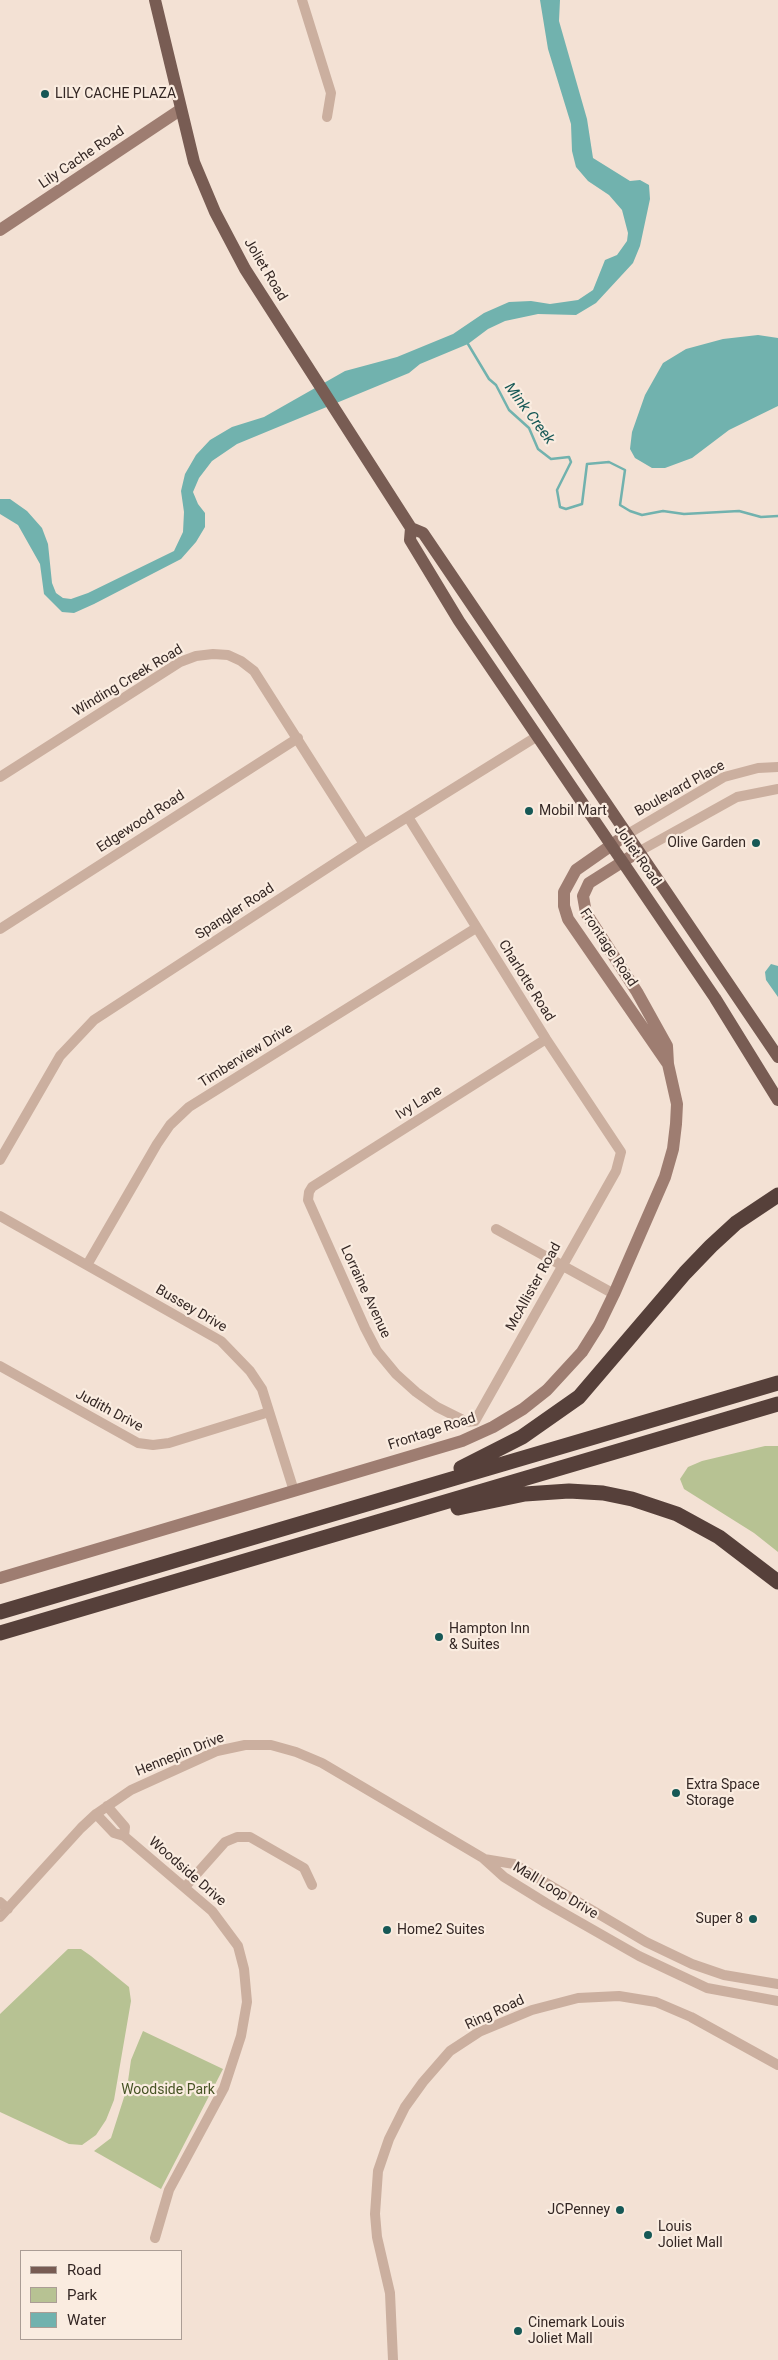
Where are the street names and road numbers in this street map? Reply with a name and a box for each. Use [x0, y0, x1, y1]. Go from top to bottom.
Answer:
street label: Lily Cache Road [36, 123, 128, 193]
street label: Joliet Road [240, 236, 290, 304]
street label: Winding Creek Road [70, 642, 186, 720]
street label: Boulevard Place [632, 757, 728, 821]
street label: Edgewood Road [94, 787, 188, 857]
street label: Joliet Road [610, 822, 664, 890]
street label: Spangler Road [192, 880, 278, 944]
street label: Frontage Road [576, 906, 640, 990]
street label: Charlotte Road [494, 937, 558, 1025]
street label: Timberview Drive [196, 1020, 296, 1092]
street label: Ivy Lane [393, 1082, 445, 1124]
street label: McAllister Road [503, 1240, 565, 1334]
street label: Lorraine Avenue [336, 1243, 394, 1341]
street label: Bussey Drive [152, 1282, 230, 1336]
street label: Judith Drive [72, 1386, 146, 1436]
street label: Frontage Road [386, 1410, 478, 1454]
street label: Hennepin Drive [133, 1730, 227, 1780]
street label: Woodside Drive [145, 1834, 229, 1910]
street label: Mall Loop Drive [509, 1859, 601, 1923]
street label: Ring Road [463, 1992, 527, 2034]

